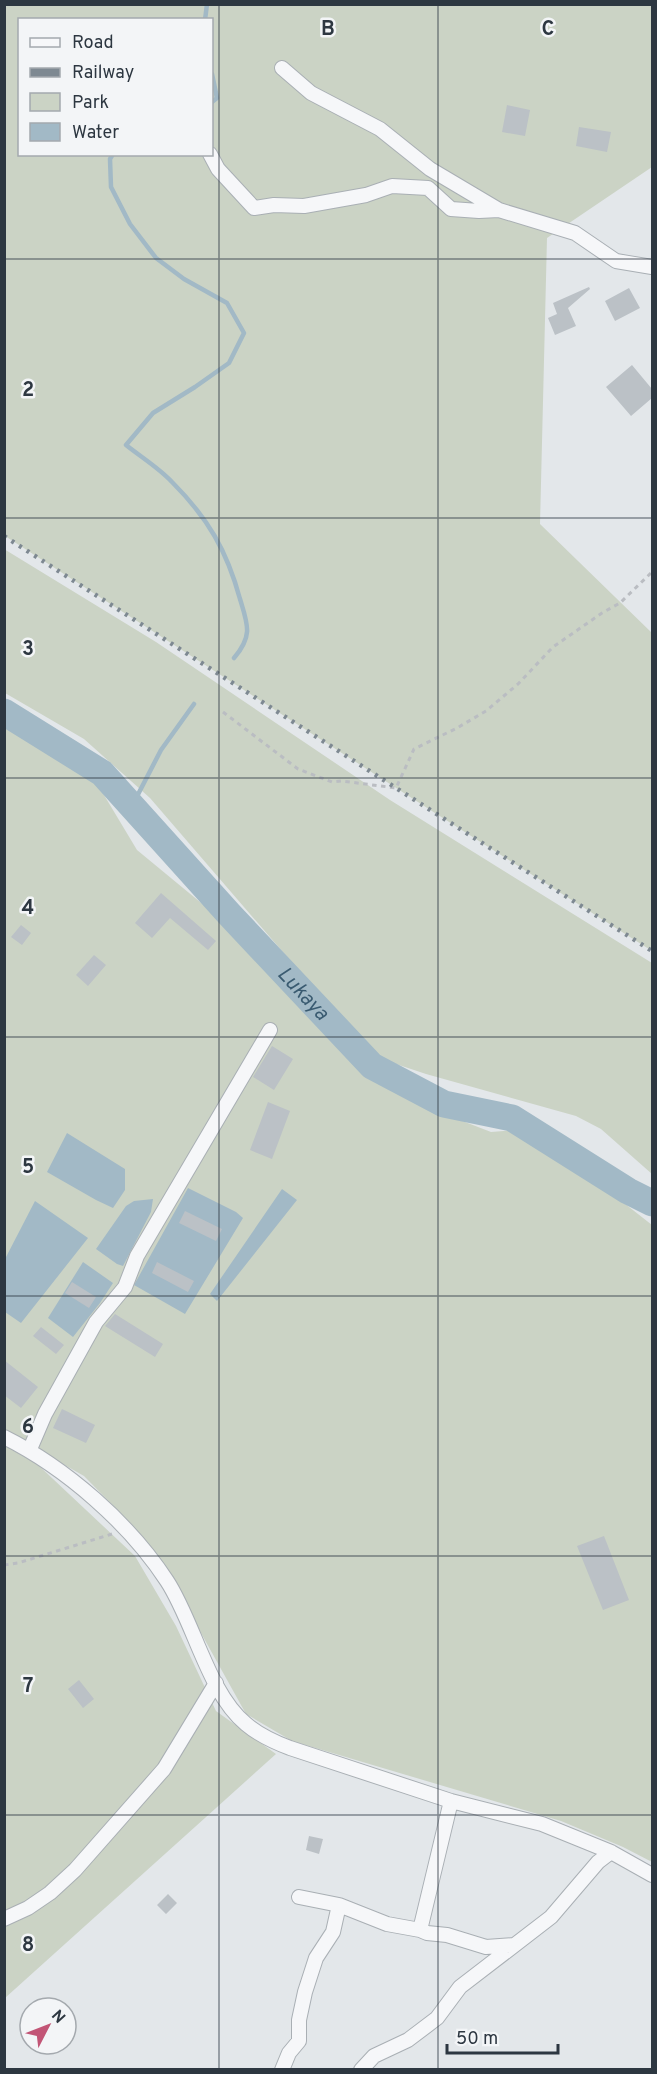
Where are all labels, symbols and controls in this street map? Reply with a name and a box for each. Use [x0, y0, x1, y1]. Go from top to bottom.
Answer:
text: B [321, 17, 335, 43]
text: C [542, 17, 554, 43]
legend [18, 18, 213, 156]
text: Road [72, 32, 114, 55]
text: Railway [72, 62, 134, 85]
text: Park [72, 92, 109, 115]
text: Water [72, 122, 119, 145]
text: 2 [22, 378, 34, 404]
text: 3 [22, 637, 34, 663]
text: 4 [22, 896, 34, 922]
water label: Lukaya [271, 962, 334, 1027]
text: 5 [22, 1155, 34, 1181]
text: 6 [22, 1415, 34, 1441]
text: 7 [23, 1674, 33, 1700]
text: 8 [22, 1933, 34, 1959]
north arrow [18, 1996, 78, 2056]
text: N [46, 2006, 69, 2028]
scale bar [447, 2017, 558, 2055]
text: 50 m [456, 2028, 498, 2051]

